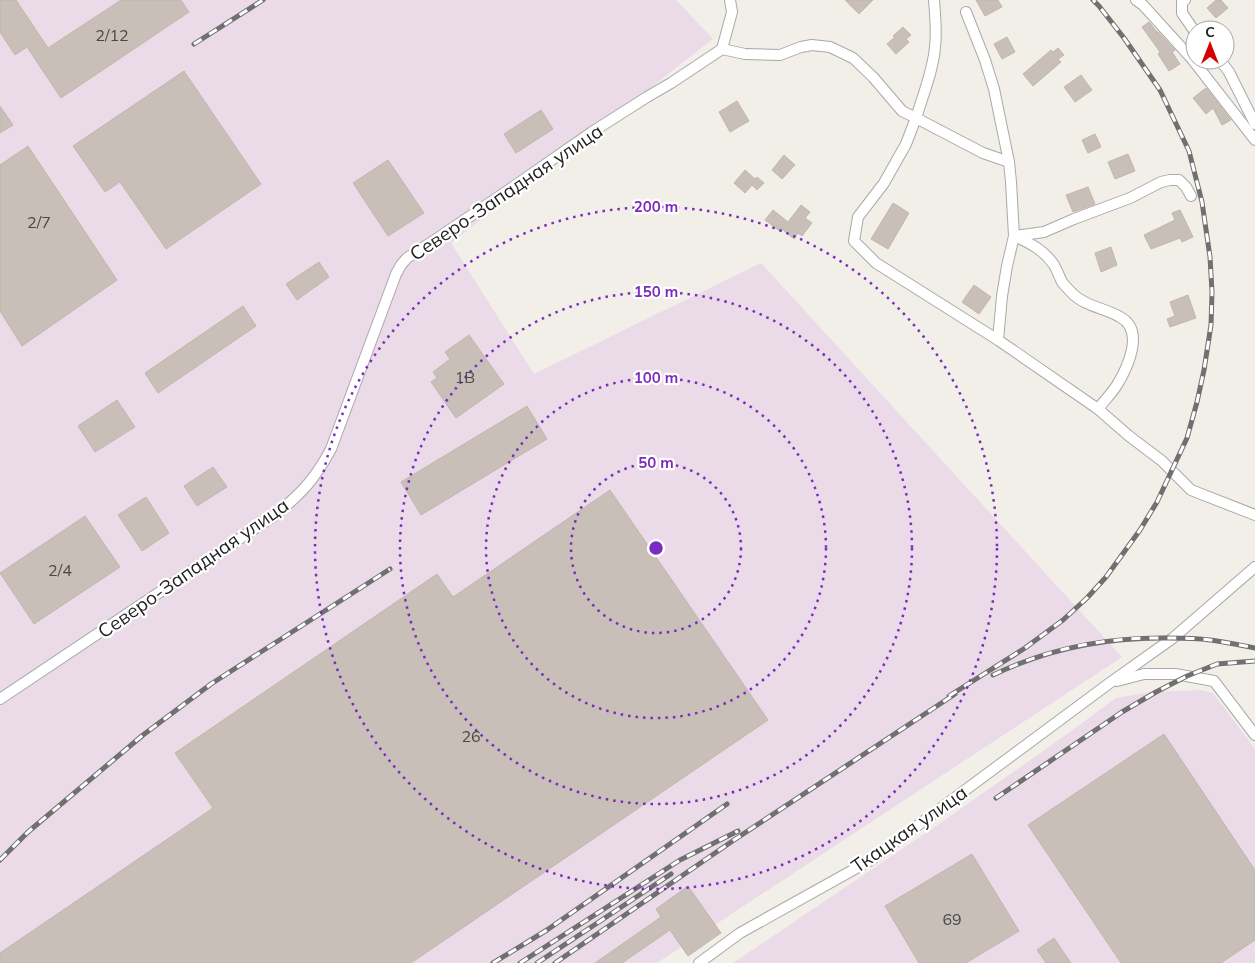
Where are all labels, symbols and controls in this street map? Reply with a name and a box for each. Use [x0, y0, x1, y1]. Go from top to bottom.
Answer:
north arrow [1185, 20, 1235, 70]
text: С [1205, 23, 1215, 41]
house number: 2/12 [95, 25, 129, 45]
street label: Северо-Западная улица [405, 118, 607, 266]
text: 200 m [634, 197, 678, 216]
house number: 2/7 [27, 212, 51, 232]
text: 150 m [634, 282, 678, 301]
house number: 1В [455, 367, 475, 387]
text: 100 m [634, 368, 678, 387]
text: 50 m [638, 453, 674, 472]
street label: Северо-Западная улица [93, 493, 293, 643]
centre of rings [647, 539, 665, 557]
house number: 2/4 [48, 560, 72, 580]
house number: 26 [461, 726, 481, 746]
street label: Ткацкая улица [846, 780, 972, 878]
house number: 69 [942, 909, 962, 929]

